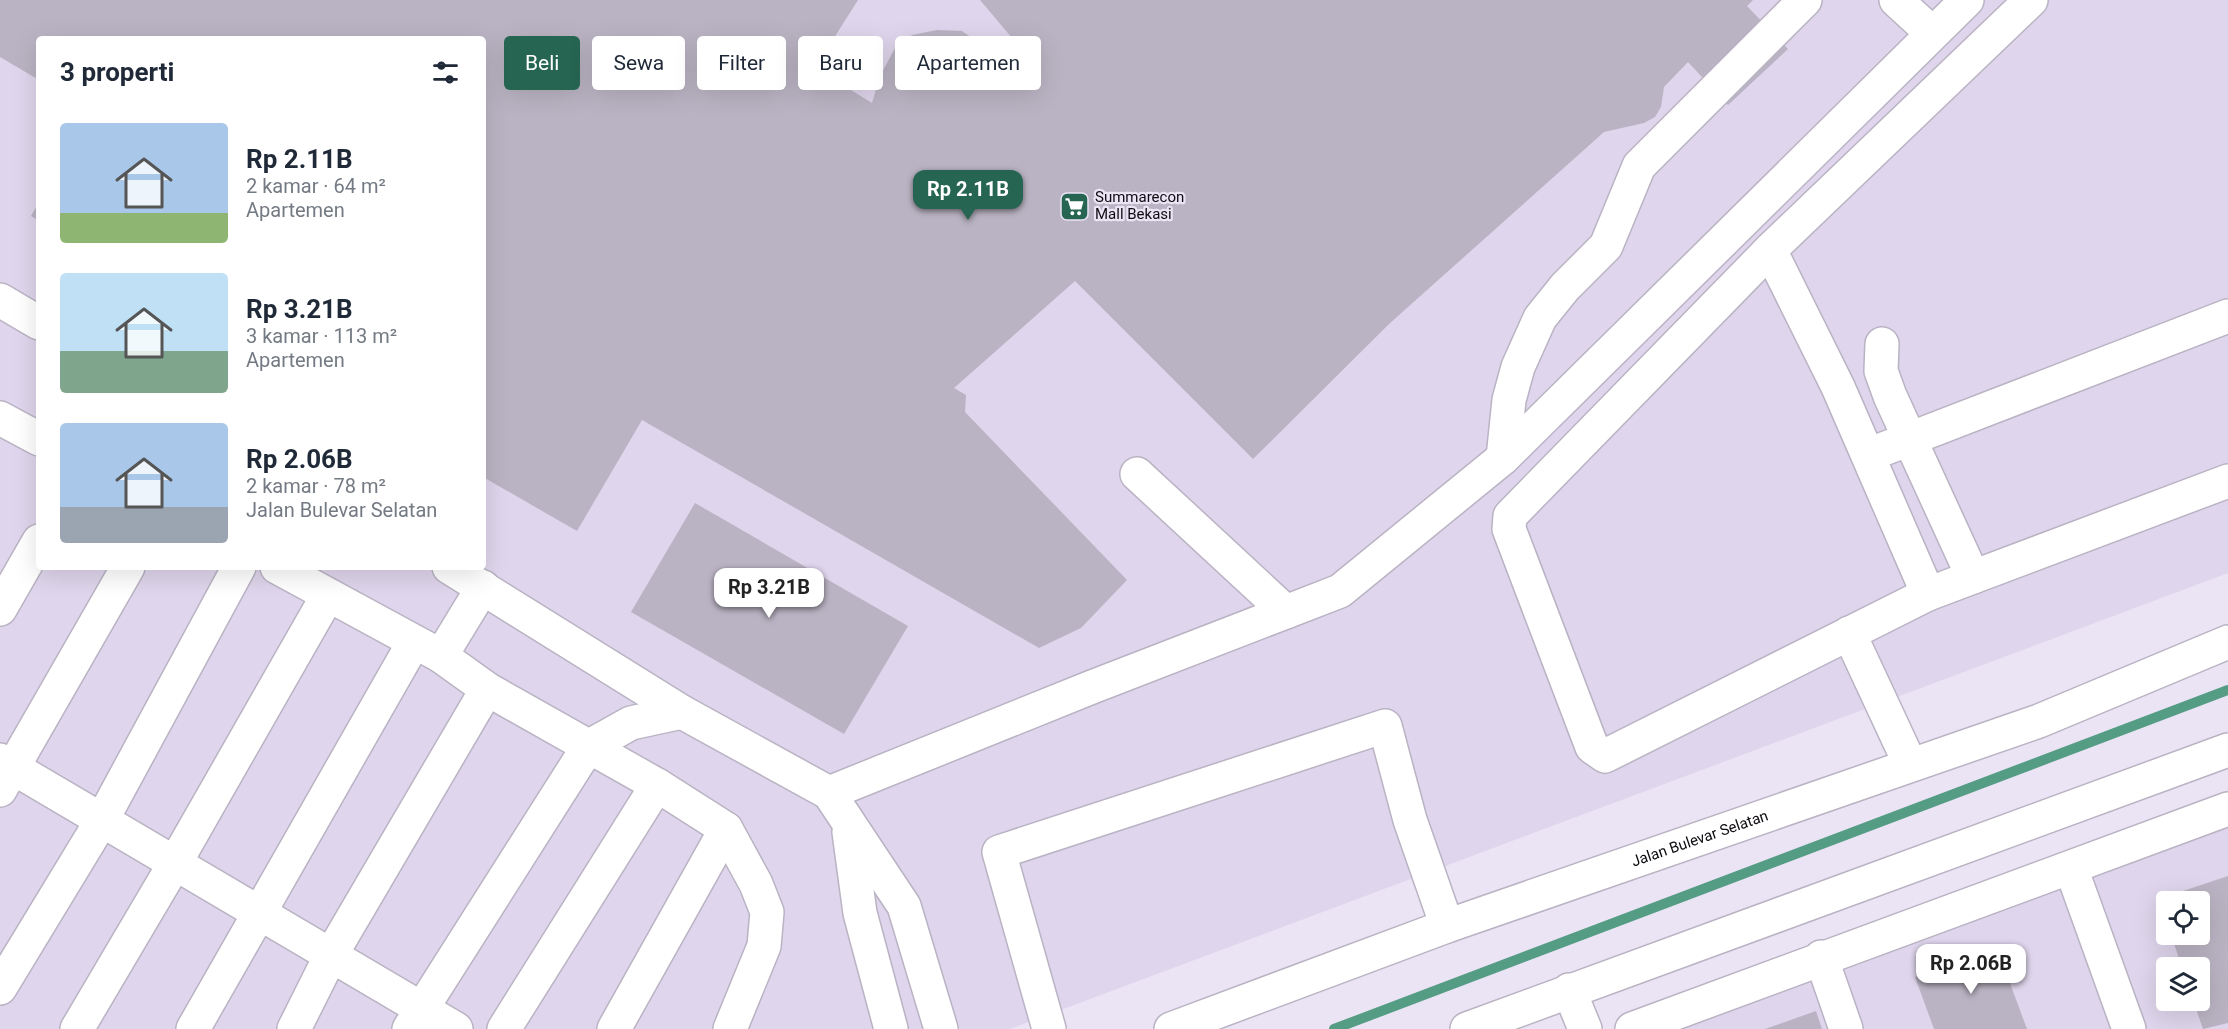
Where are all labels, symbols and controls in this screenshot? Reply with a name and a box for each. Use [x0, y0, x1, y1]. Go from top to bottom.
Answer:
chip: Beli [504, 36, 580, 90]
chip: Sewa [592, 36, 685, 90]
chip: Filter [697, 36, 786, 90]
chip: Baru [798, 36, 883, 90]
chip: Apartemen [895, 36, 1041, 90]
icon: filters [429, 56, 462, 89]
text: 3 properti [60, 57, 174, 87]
text: Rp 2.11B [246, 144, 353, 174]
icon: home [108, 147, 180, 219]
pin: Rp 2.11B [906, 170, 1030, 221]
text: 2 kamar · 64 m² [246, 174, 386, 198]
text: Rp 2.11B [927, 177, 1009, 201]
place label: Summarecon Mall Bekasi [1095, 188, 1184, 223]
supermarket icon: Summarecon Mall Bekasi [1058, 190, 1090, 222]
text: Apartemen [246, 198, 345, 222]
text: Rp 3.21B [246, 294, 353, 324]
icon: home [108, 297, 180, 369]
text: 3 kamar · 113 m² [246, 324, 397, 348]
text: Apartemen [246, 348, 345, 372]
text: Rp 2.06B [246, 444, 353, 474]
icon: home [108, 447, 180, 519]
text: 2 kamar · 78 m² [246, 474, 386, 498]
text: Jalan Bulevar Selatan [246, 498, 437, 522]
pin: Rp 3.21B [707, 568, 831, 619]
text: Rp 3.21B [728, 575, 810, 599]
street label: Jalan Bulevar Selatan [1629, 806, 1771, 871]
map controls [2156, 891, 2210, 1011]
button: locate [2156, 891, 2210, 945]
pin: Rp 2.06B [1909, 944, 2033, 995]
text: Rp 2.06B [1930, 951, 2012, 975]
button: layers [2156, 957, 2210, 1011]

